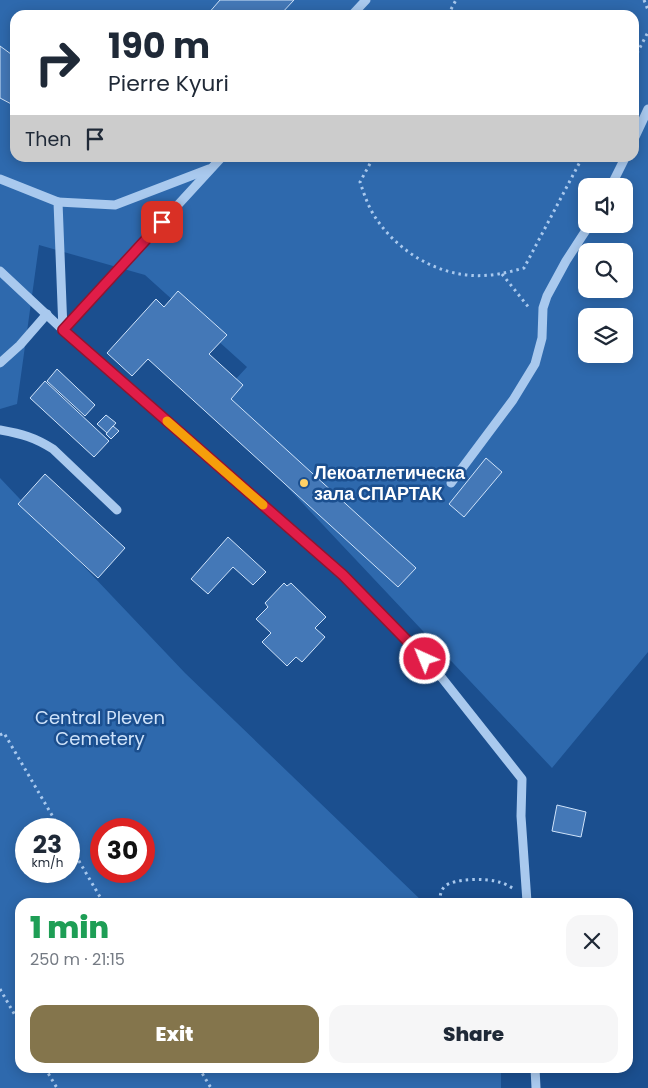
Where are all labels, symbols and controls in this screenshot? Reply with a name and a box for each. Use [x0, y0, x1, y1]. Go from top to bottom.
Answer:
text: 190 m [108, 21, 210, 70]
icon: right [25, 30, 90, 95]
text: Pierre Kyuri [108, 68, 229, 99]
icon: arrive [81, 125, 109, 153]
text: Then [25, 126, 71, 153]
map controls [578, 178, 633, 363]
button: sound [578, 178, 633, 233]
pin [141, 201, 183, 243]
icon: arrive [148, 208, 176, 236]
button: search [578, 243, 633, 298]
button: layers [578, 308, 633, 363]
place label: Лекоатлетическа зала СПАРТАК [314, 460, 466, 506]
marker: Лекоатлетическа зала СПАРТАК [298, 477, 310, 489]
position arrow [398, 632, 450, 684]
park label: Central Pleven Cemetery [35, 705, 165, 751]
speed limit sign: 30 [90, 818, 155, 883]
text: 23 [33, 827, 62, 862]
text: km/h [32, 854, 63, 871]
text: 1 min [30, 906, 109, 949]
button: close [566, 915, 618, 967]
text: 250 m · 21:15 [30, 948, 125, 971]
button: Exit [30, 1005, 319, 1063]
button: Share [329, 1005, 618, 1063]

